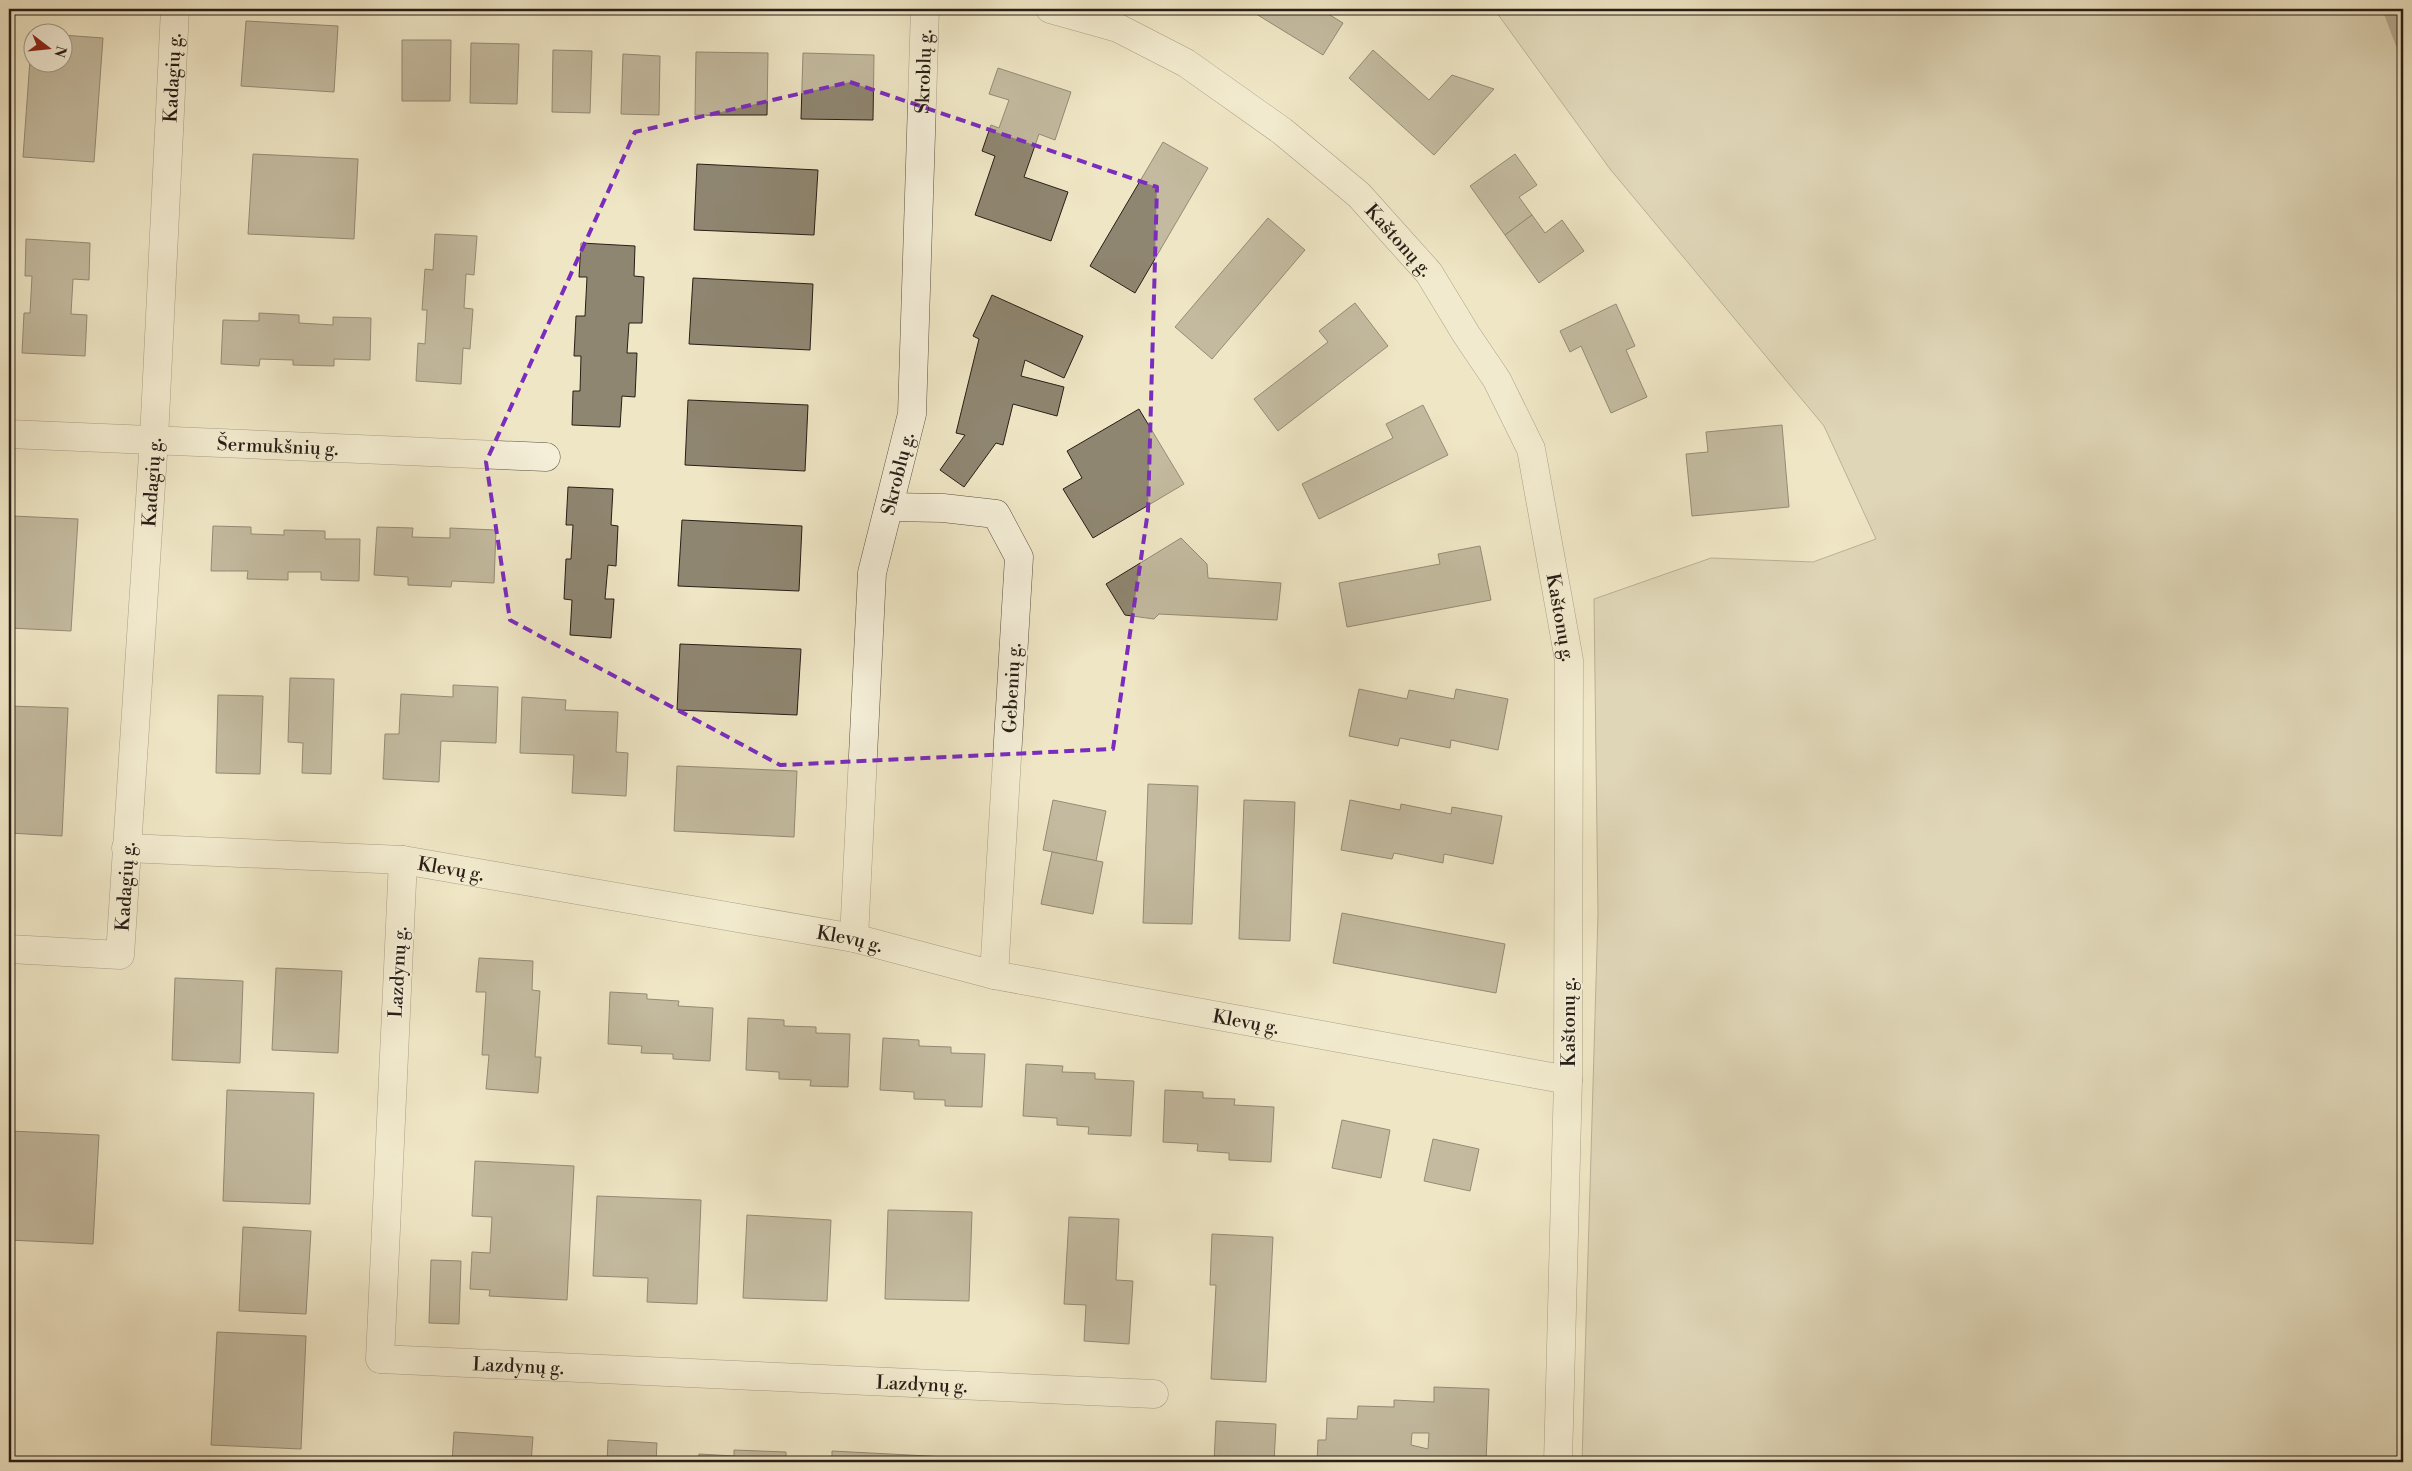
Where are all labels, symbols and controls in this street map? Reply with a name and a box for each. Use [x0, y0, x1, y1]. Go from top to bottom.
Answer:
north arrow [22, 22, 72, 72]
street label: Skroblų g. [911, 29, 937, 114]
street label: Kadagių g. [158, 32, 187, 123]
text: N [49, 44, 70, 59]
street label: Kaštonų g. [1359, 199, 1437, 282]
street label: Skroblų g. [876, 430, 920, 518]
street label: Šermukšnių g. [216, 431, 339, 461]
street label: Kadagių g. [137, 437, 167, 528]
street label: Kaštonų g. [1541, 572, 1580, 662]
street label: Gebenių g. [998, 642, 1026, 734]
street label: Kadagių g. [111, 841, 140, 932]
street label: Klevų g. [416, 852, 486, 887]
street label: Klevų g. [815, 921, 885, 958]
street label: Lazdynų g. [384, 926, 412, 1018]
street label: Kaštonų g. [1557, 977, 1581, 1067]
street label: Klevų g. [1211, 1004, 1281, 1040]
street label: Lazdynų g. [472, 1352, 565, 1380]
street label: Lazdynų g. [876, 1370, 968, 1399]

